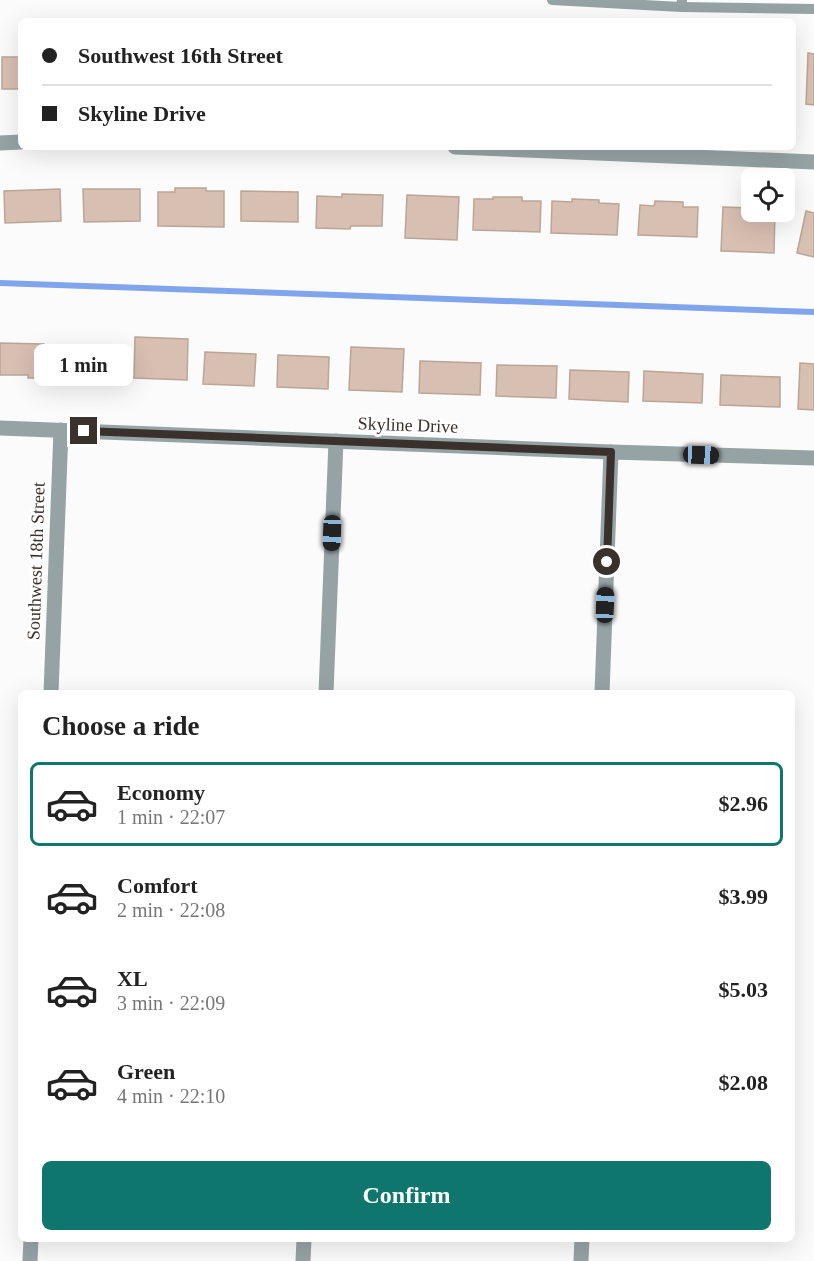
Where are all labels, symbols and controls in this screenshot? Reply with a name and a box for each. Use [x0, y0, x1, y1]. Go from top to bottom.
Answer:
text: Southwest 16th Street [78, 43, 283, 68]
text: Skyline Drive [78, 101, 206, 126]
map controls [741, 168, 795, 222]
button: locate [741, 168, 795, 222]
callout: 1 min [34, 344, 134, 386]
text: 1 min [59, 354, 108, 376]
street label: Skyline Drive [357, 413, 459, 437]
route end [70, 417, 97, 444]
car [683, 445, 719, 465]
street label: Southwest 18th Street [23, 482, 49, 640]
car [322, 515, 342, 551]
route start [593, 548, 620, 575]
car [595, 587, 615, 623]
text: Choose a ride [42, 711, 200, 741]
icon: car [45, 777, 99, 831]
text: Economy [117, 780, 205, 805]
text: $2.96 [719, 791, 768, 816]
text: 1 min · 22:07 [117, 806, 225, 828]
icon: car [45, 870, 99, 924]
text: Comfort [117, 873, 198, 898]
text: $3.99 [719, 884, 768, 909]
text: 2 min · 22:08 [117, 899, 225, 921]
icon: car [45, 963, 99, 1017]
text: XL [117, 966, 148, 991]
text: $5.03 [719, 977, 768, 1002]
text: 3 min · 22:09 [117, 992, 225, 1014]
icon: car [45, 1056, 99, 1110]
text: Green [117, 1059, 175, 1084]
text: $2.08 [719, 1070, 768, 1095]
text: 4 min · 22:10 [117, 1085, 225, 1107]
button: Confirm [42, 1161, 771, 1230]

